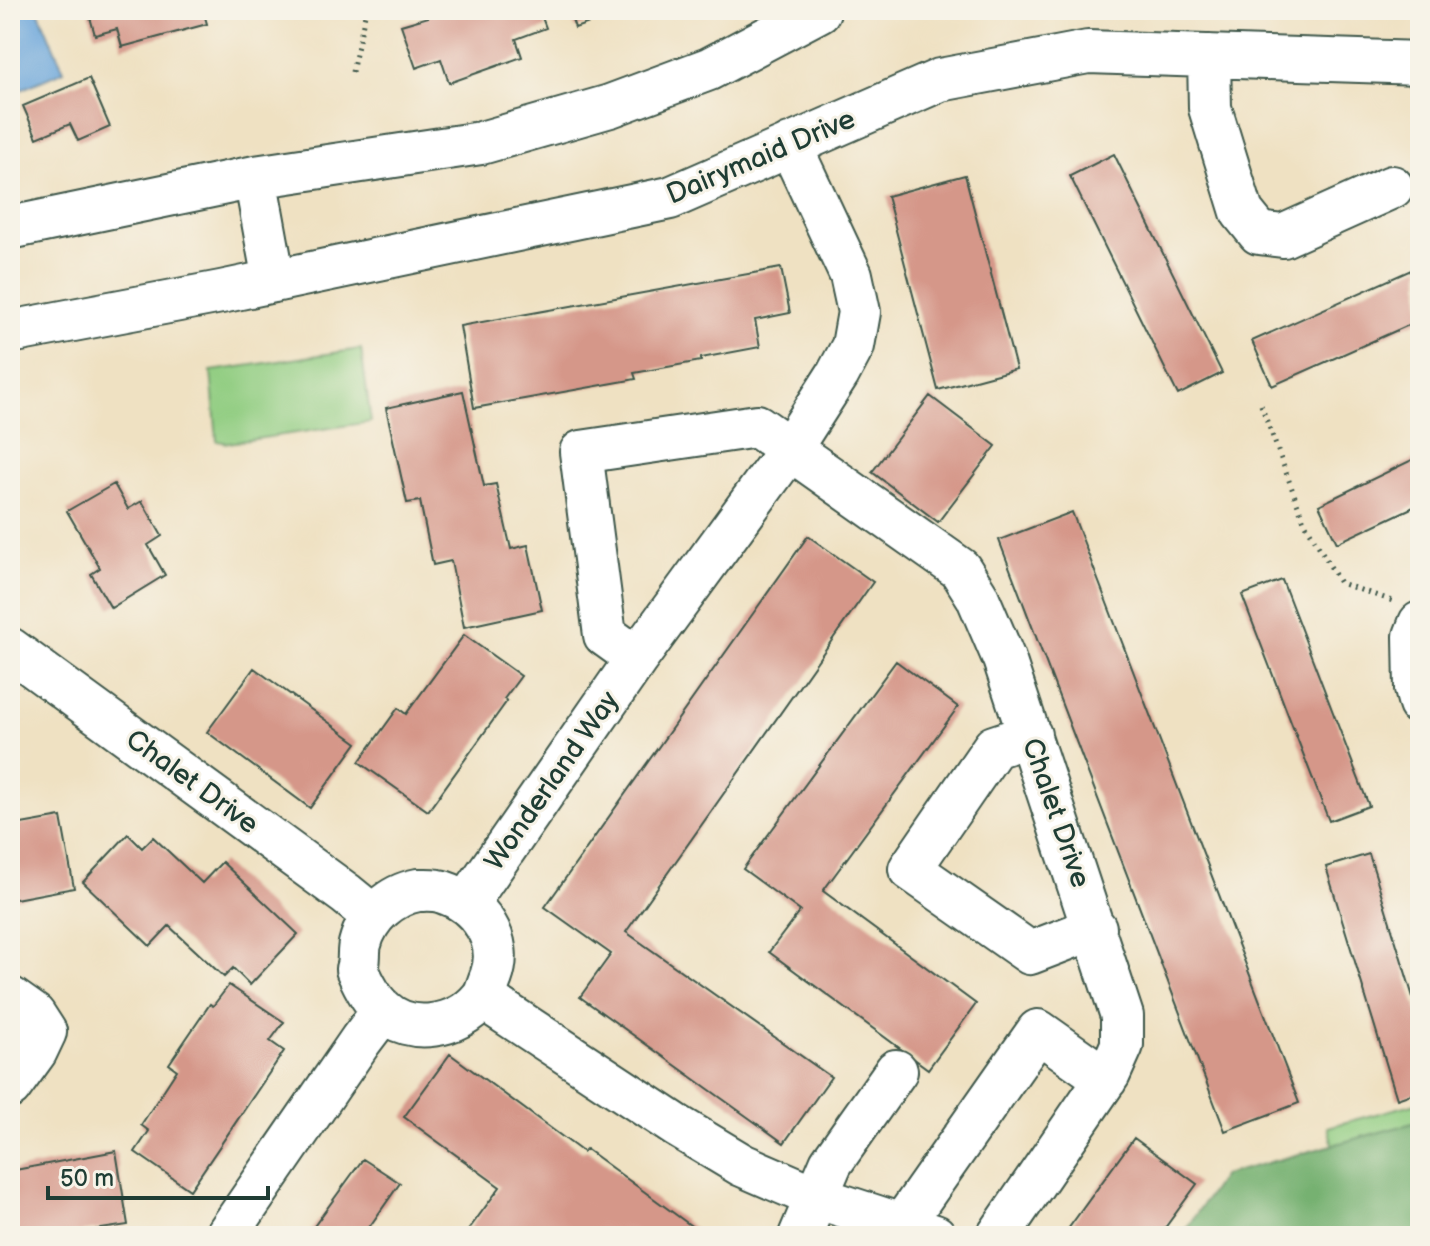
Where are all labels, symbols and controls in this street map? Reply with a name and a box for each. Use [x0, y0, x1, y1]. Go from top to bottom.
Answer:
street label: Dairymaid Drive [662, 102, 860, 212]
street label: Wonderland Way [478, 685, 626, 877]
street label: Chalet Drive [119, 723, 265, 841]
street label: Chalet Drive [1015, 734, 1097, 892]
scale bar [48, 1150, 268, 1200]
text: 50 m [60, 1164, 114, 1193]

